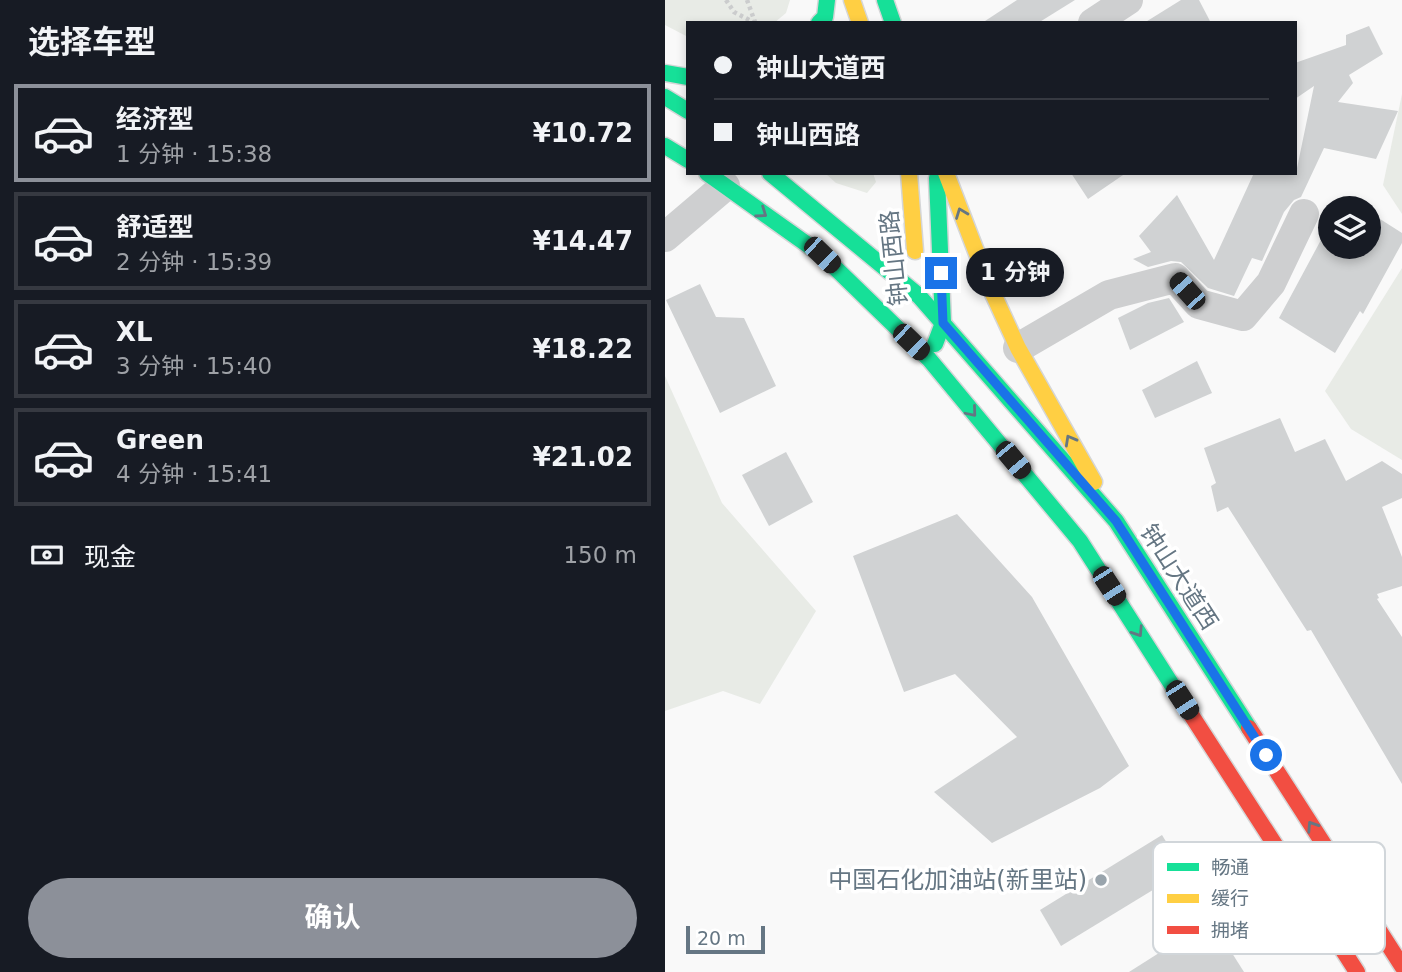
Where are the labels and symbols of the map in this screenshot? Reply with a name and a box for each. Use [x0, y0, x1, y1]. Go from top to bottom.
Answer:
one-way arrow [754, 205, 767, 217]
one-way arrow [956, 208, 970, 220]
street label: 钟山西路 [875, 209, 913, 307]
car [800, 233, 845, 277]
callout: 1 分钟 [965, 248, 1063, 298]
route end [925, 257, 957, 289]
car [1166, 268, 1209, 314]
car [889, 320, 934, 364]
one-way arrow [964, 403, 976, 416]
one-way arrow [1065, 435, 1078, 447]
car [992, 437, 1035, 483]
street label: 钟山大道西 [1135, 519, 1223, 635]
car [1089, 563, 1130, 609]
one-way arrow [1130, 624, 1142, 637]
car [1162, 677, 1203, 723]
route start [1250, 739, 1282, 771]
one-way arrow [1308, 821, 1320, 834]
legend [1153, 842, 1385, 954]
text: 畅通 [1211, 856, 1249, 878]
place label: 中国石化加油站(新里站) [828, 866, 1087, 894]
marker: 中国石化加油站(新里站) [1093, 872, 1109, 888]
text: 缓行 [1211, 887, 1249, 909]
text: 拥堵 [1211, 919, 1249, 941]
scale bar [686, 923, 765, 955]

